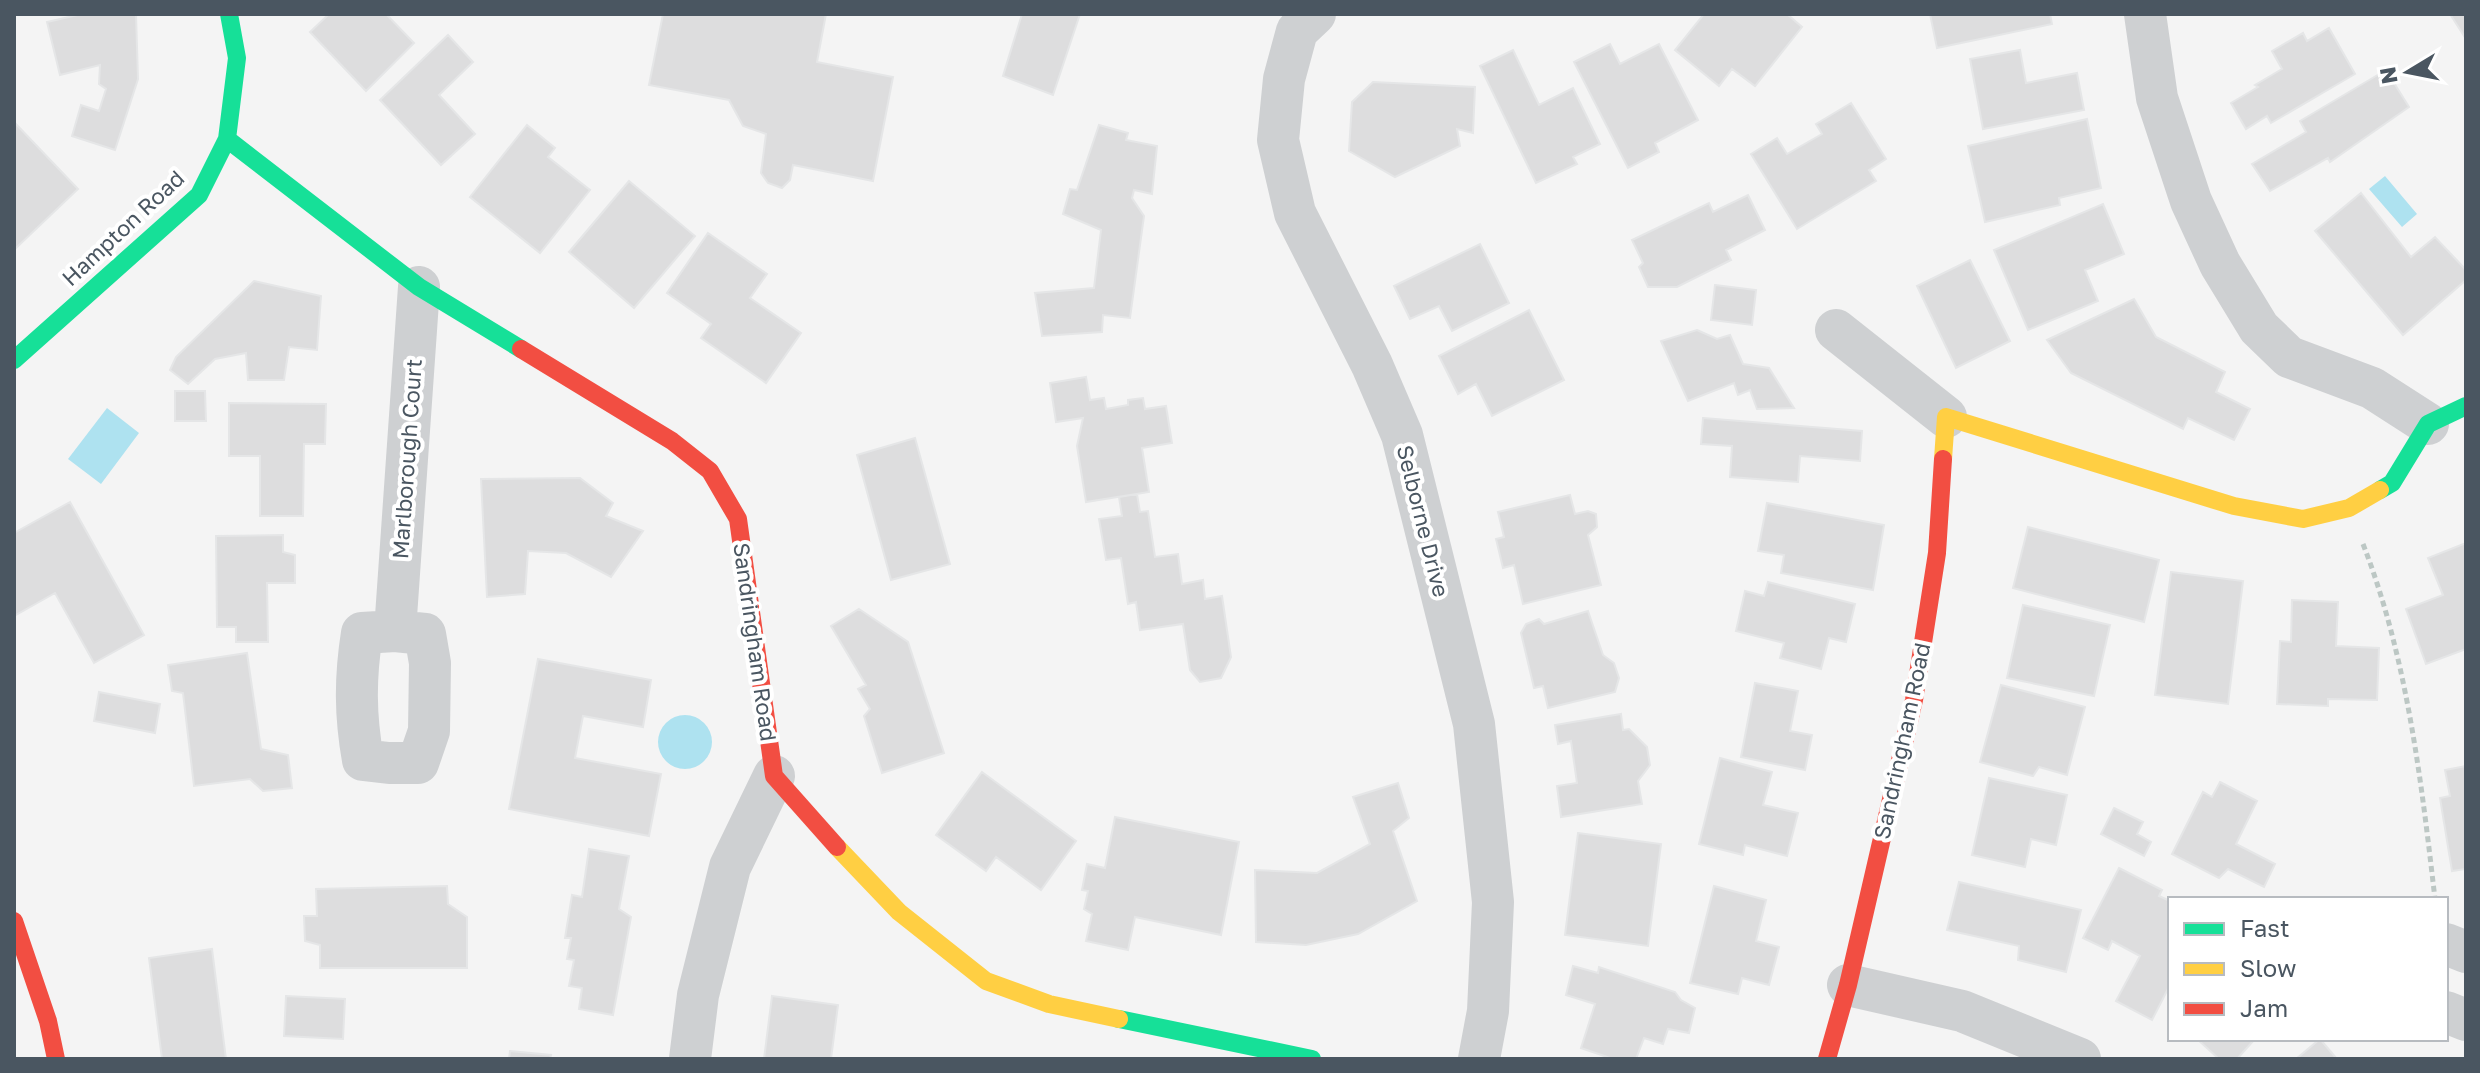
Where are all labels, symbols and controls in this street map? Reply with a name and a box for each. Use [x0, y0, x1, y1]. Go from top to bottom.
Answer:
north arrow [2368, 32, 2448, 112]
text: N [2373, 65, 2403, 86]
street label: Hampton Road [56, 164, 189, 291]
street label: Marlborough Court [386, 358, 427, 560]
street label: Selborne Drive [1392, 442, 1455, 600]
street label: Sandringham Road [728, 541, 783, 743]
street label: Sandringham Road [1868, 640, 1936, 841]
legend [2168, 897, 2448, 1041]
text: Fast [2240, 913, 2290, 942]
text: Slow [2240, 953, 2296, 982]
text: Jam [2240, 993, 2288, 1022]

